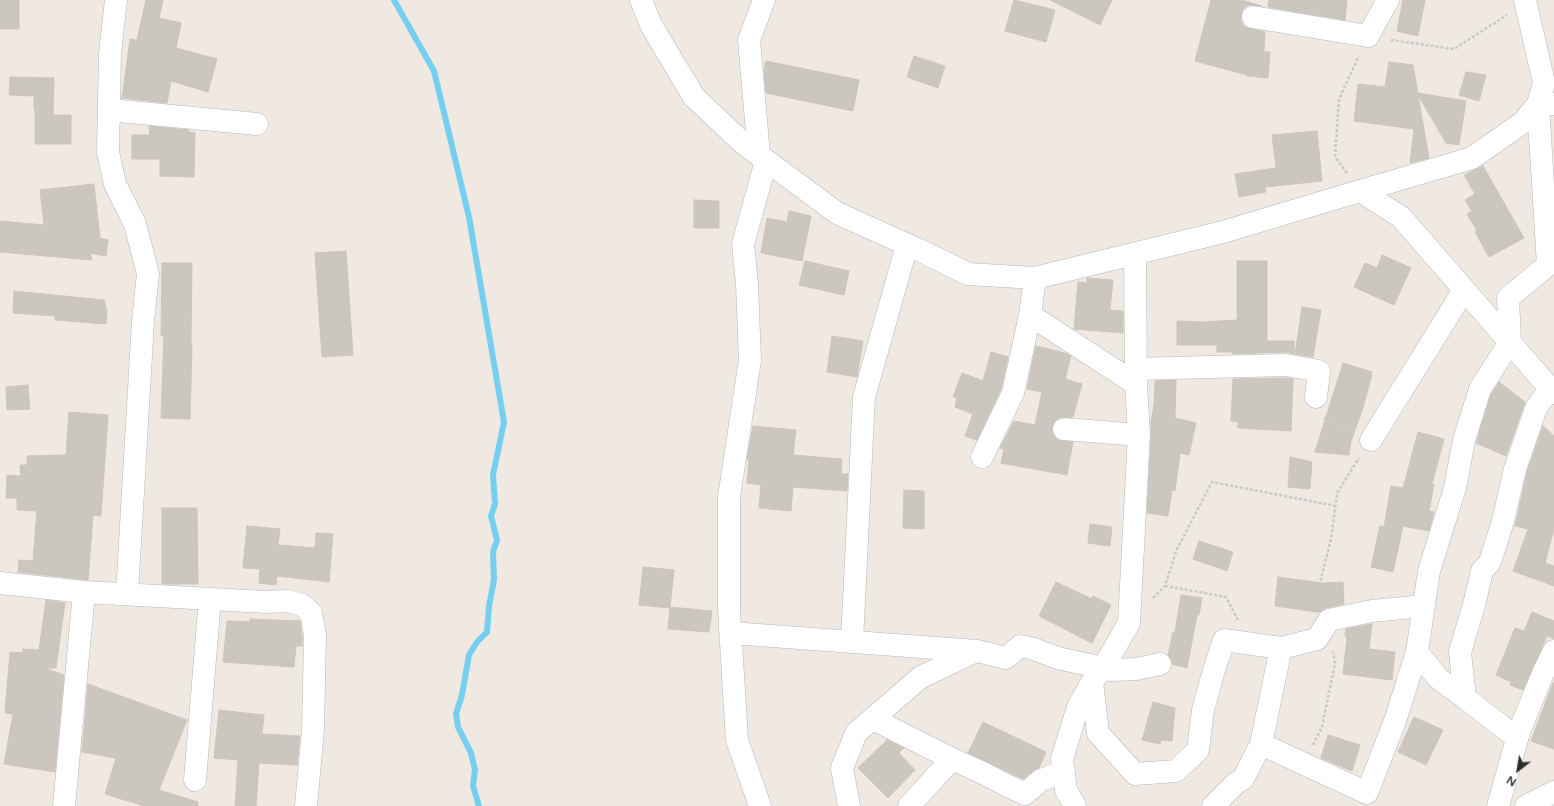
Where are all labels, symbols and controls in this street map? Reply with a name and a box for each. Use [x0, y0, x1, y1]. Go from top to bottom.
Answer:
north arrow [1498, 750, 1538, 790]
text: N [1504, 773, 1519, 789]

